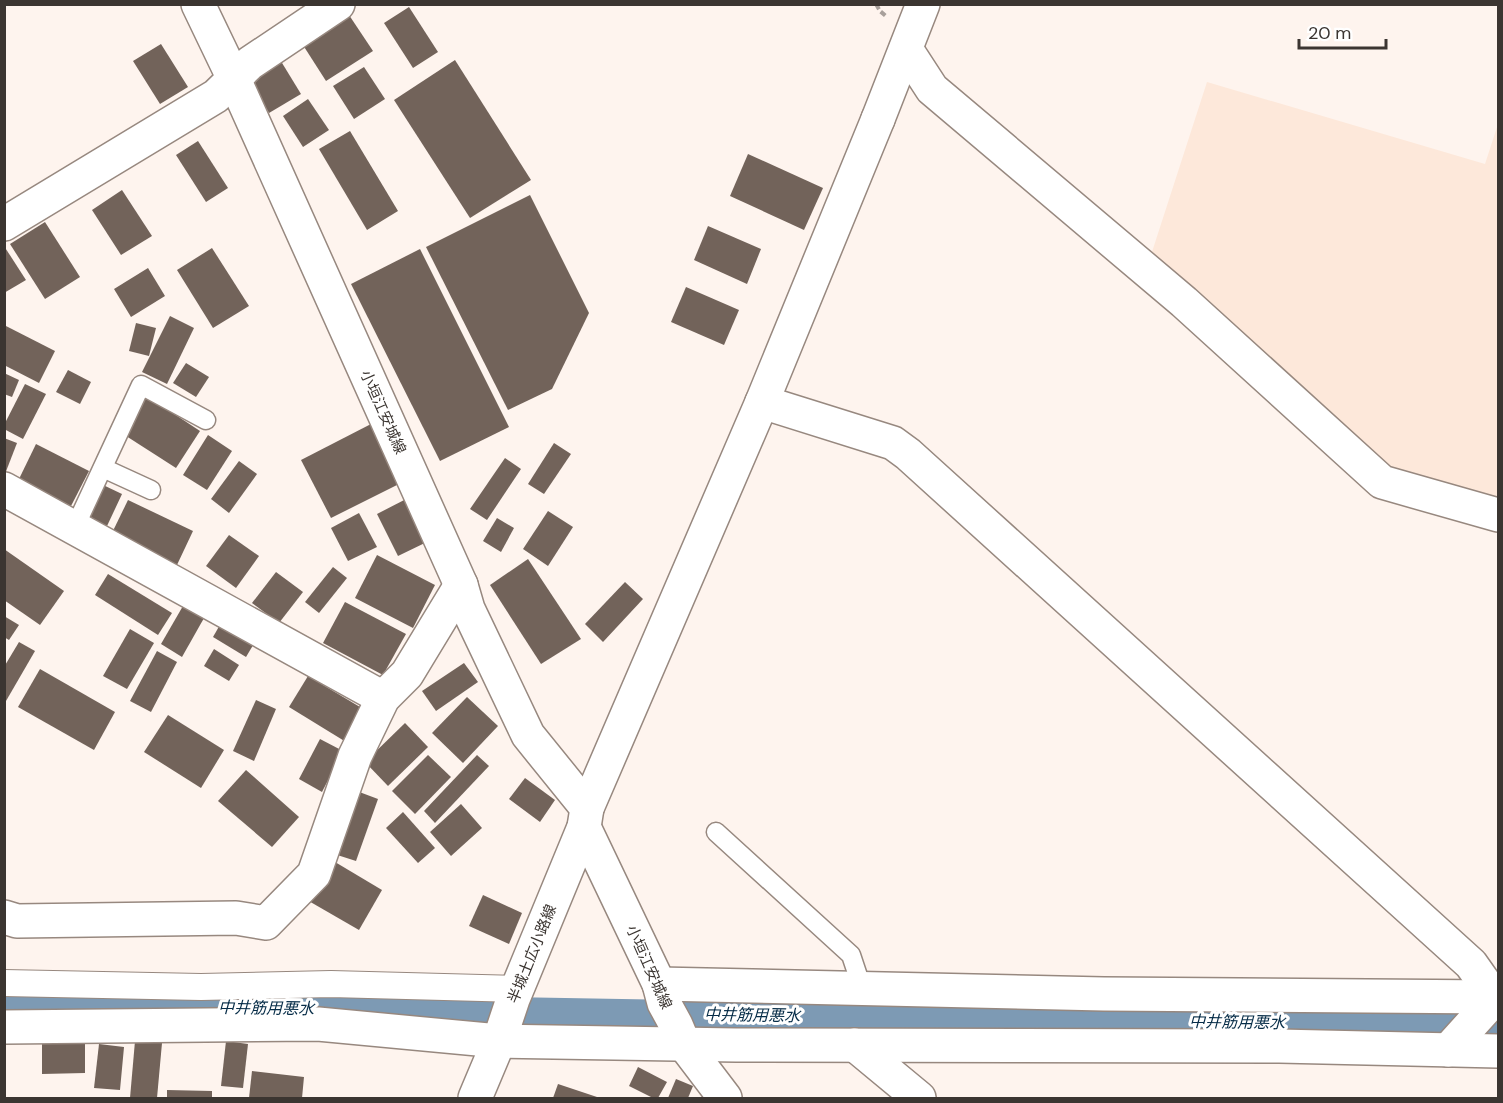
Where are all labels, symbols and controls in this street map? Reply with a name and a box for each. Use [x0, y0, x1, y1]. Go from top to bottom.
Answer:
scale bar [1299, 12, 1386, 50]
text: 20 m [1308, 21, 1351, 45]
street label: 小垣江安城線 [356, 367, 410, 457]
street label: 半城土広小路線 [503, 902, 561, 1006]
street label: 小垣江安城線 [622, 922, 676, 1012]
water label: 中井筋用悪水 [218, 997, 316, 1019]
water label: 中井筋用悪水 [704, 1004, 802, 1026]
water label: 中井筋用悪水 [1189, 1011, 1287, 1033]

